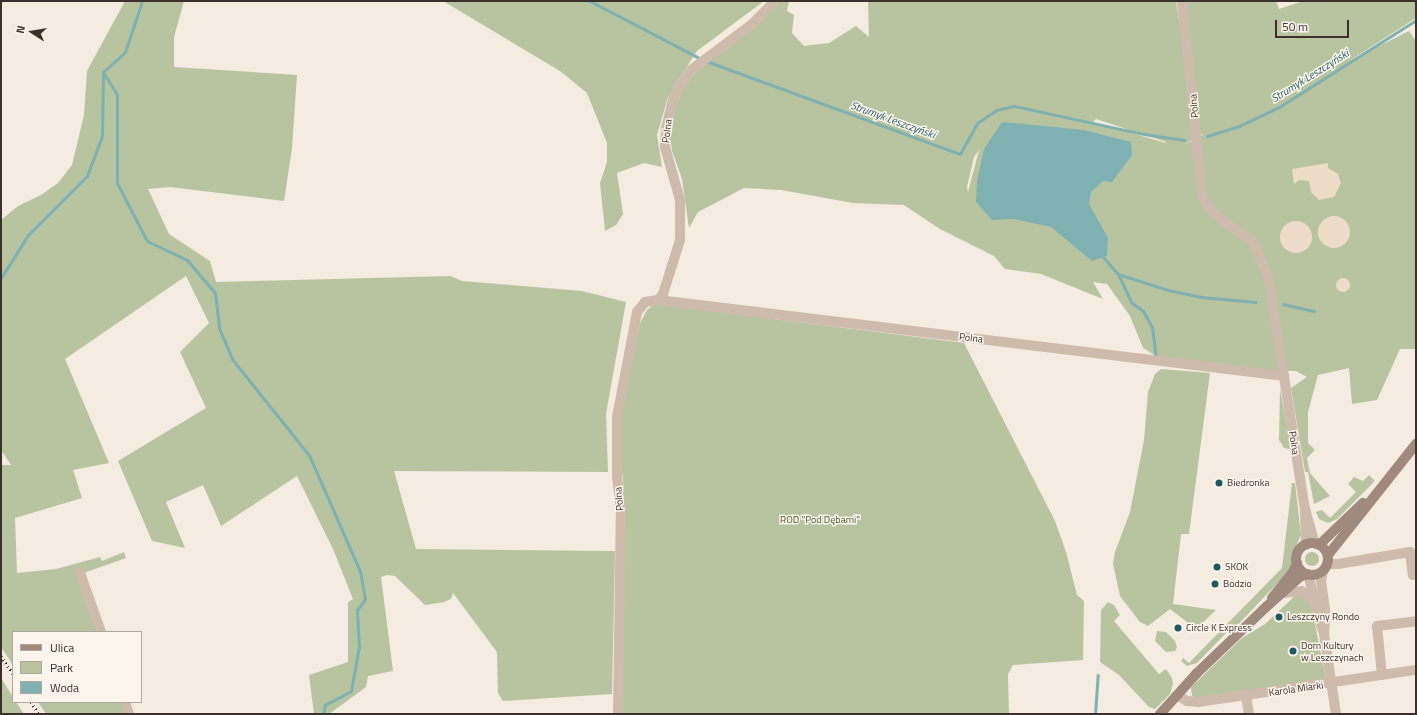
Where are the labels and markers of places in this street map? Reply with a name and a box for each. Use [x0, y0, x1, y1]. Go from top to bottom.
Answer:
place label: Biedronka [1227, 477, 1269, 489]
marker: Biedronka [1214, 478, 1224, 488]
place label: SKOK [1225, 561, 1248, 573]
marker: SKOK [1212, 562, 1222, 572]
place label: Bodzio [1223, 578, 1252, 590]
marker: Bodzio [1210, 579, 1220, 589]
place label: Leszczyny Rondo [1287, 611, 1359, 623]
marker: Leszczyny Rondo [1274, 612, 1284, 622]
place label: Circle K Express [1186, 622, 1252, 634]
marker: Circle K Express [1173, 623, 1183, 633]
place label: Dom Kultury w Leszczynach [1301, 639, 1364, 662]
marker: Dom Kultury w Leszczynach [1288, 646, 1298, 656]

